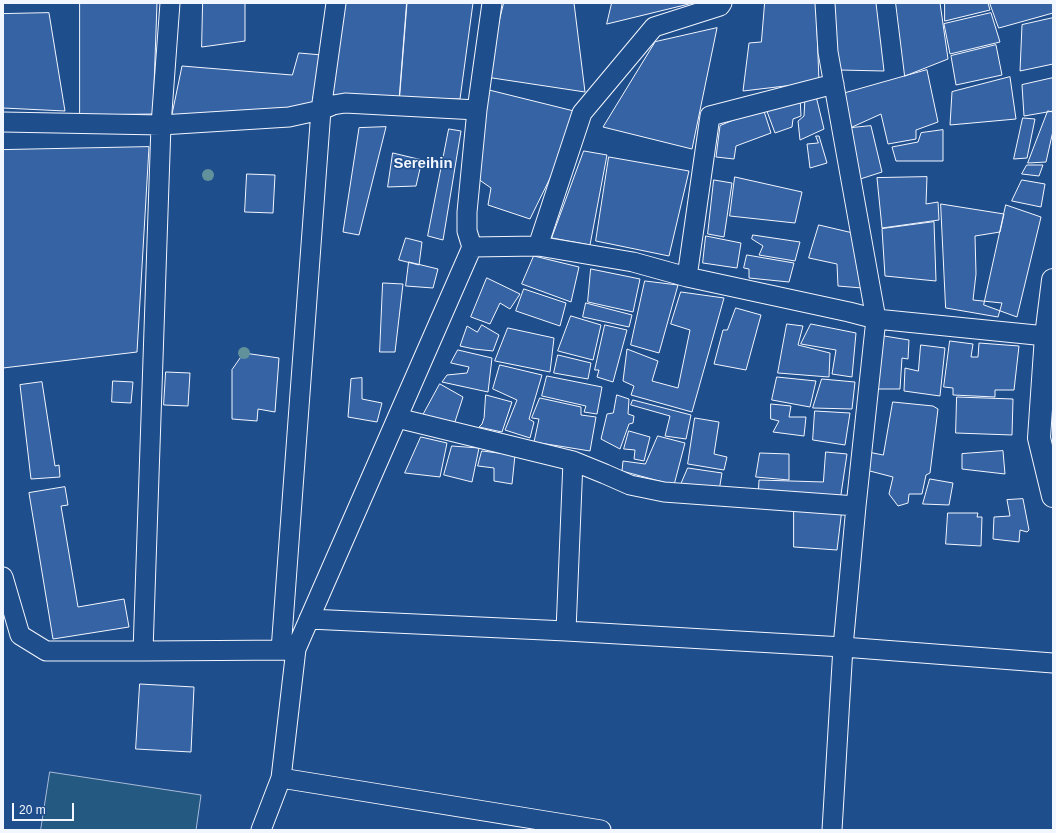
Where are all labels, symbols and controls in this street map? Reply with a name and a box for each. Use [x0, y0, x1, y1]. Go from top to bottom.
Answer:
district label: Sereihin [393, 155, 453, 173]
scale bar [14, 795, 76, 821]
text: 20 m [19, 803, 46, 817]

